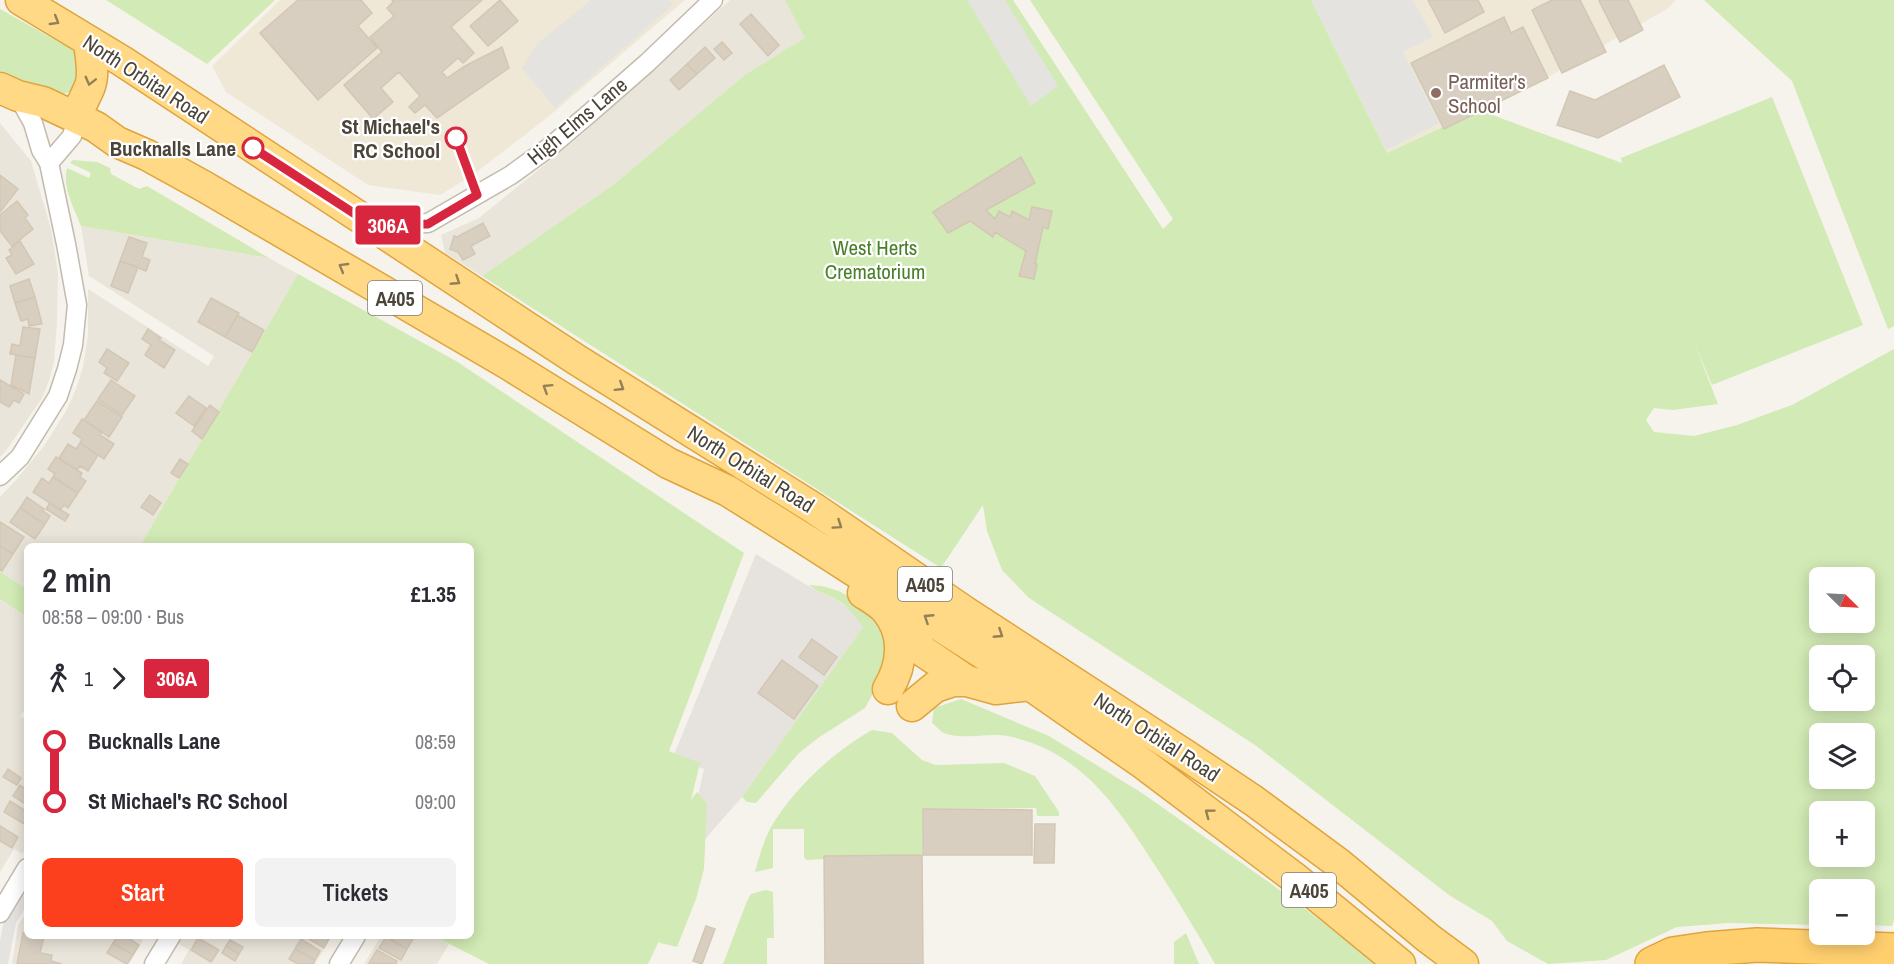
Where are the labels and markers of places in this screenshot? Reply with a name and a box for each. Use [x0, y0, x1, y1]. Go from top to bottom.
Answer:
place label: Parmiter's School [1448, 67, 1526, 120]
marker: Parmiter's School [1429, 86, 1443, 100]
place label: St Michael's RC School [341, 112, 440, 165]
marker: St Michael's RC School [445, 127, 467, 149]
place label: Bucknalls Lane [110, 134, 236, 163]
marker: Bucknalls Lane [242, 137, 264, 159]

